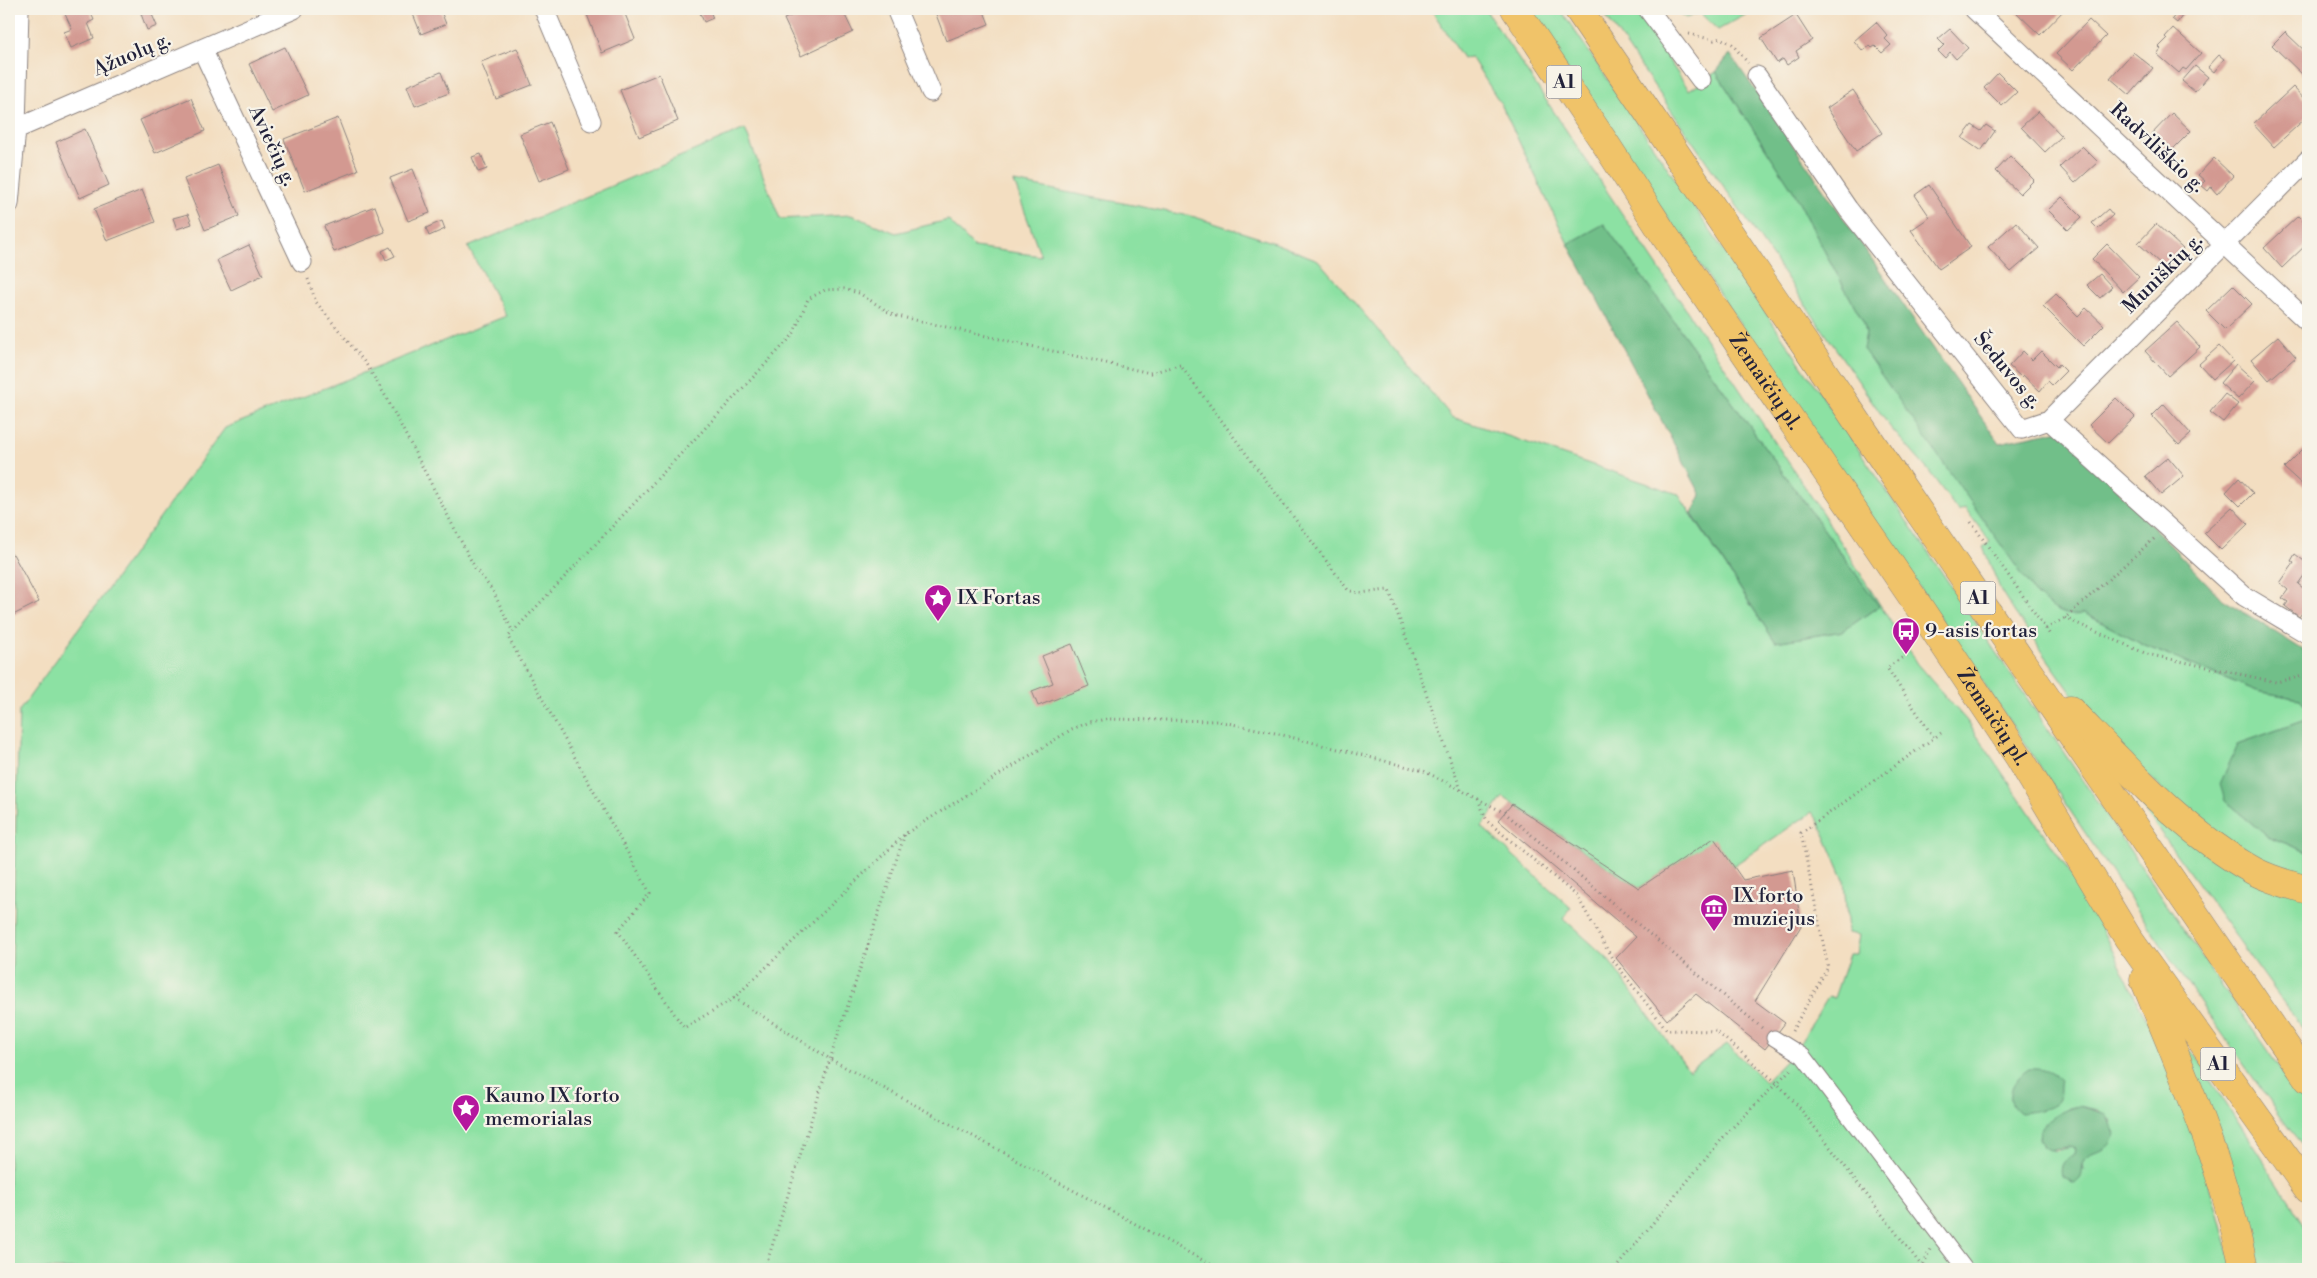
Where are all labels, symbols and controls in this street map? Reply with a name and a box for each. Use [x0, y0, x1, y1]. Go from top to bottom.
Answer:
street label: Ąžuolų g. [88, 27, 175, 83]
road number: A1 [1546, 65, 1582, 98]
street label: Radviliškio g. [2104, 98, 2210, 198]
street label: Aviečių g. [242, 101, 302, 190]
street label: Muniškių g. [2118, 229, 2208, 319]
street label: Šeduvos g. [1968, 327, 2047, 415]
street label: Žemaičių pl. [1723, 328, 1807, 435]
road number: A1 [1960, 582, 1996, 614]
place icon: IX Fortas [923, 583, 953, 622]
place label: IX Fortas [957, 586, 1041, 611]
bus stop icon: 9-asis fortas [1891, 616, 1921, 655]
place label: 9-asis fortas [1925, 619, 2037, 644]
street label: Žemaičių pl. [1951, 663, 2034, 770]
place label: IX forto muziejus [1733, 884, 1815, 932]
museum icon: IX forto muziejus [1699, 893, 1729, 932]
road number: A1 [2200, 1048, 2236, 1080]
place label: Kauno IX forto memorialas [485, 1084, 620, 1132]
place icon: Kauno IX forto memorialas [451, 1093, 481, 1132]

